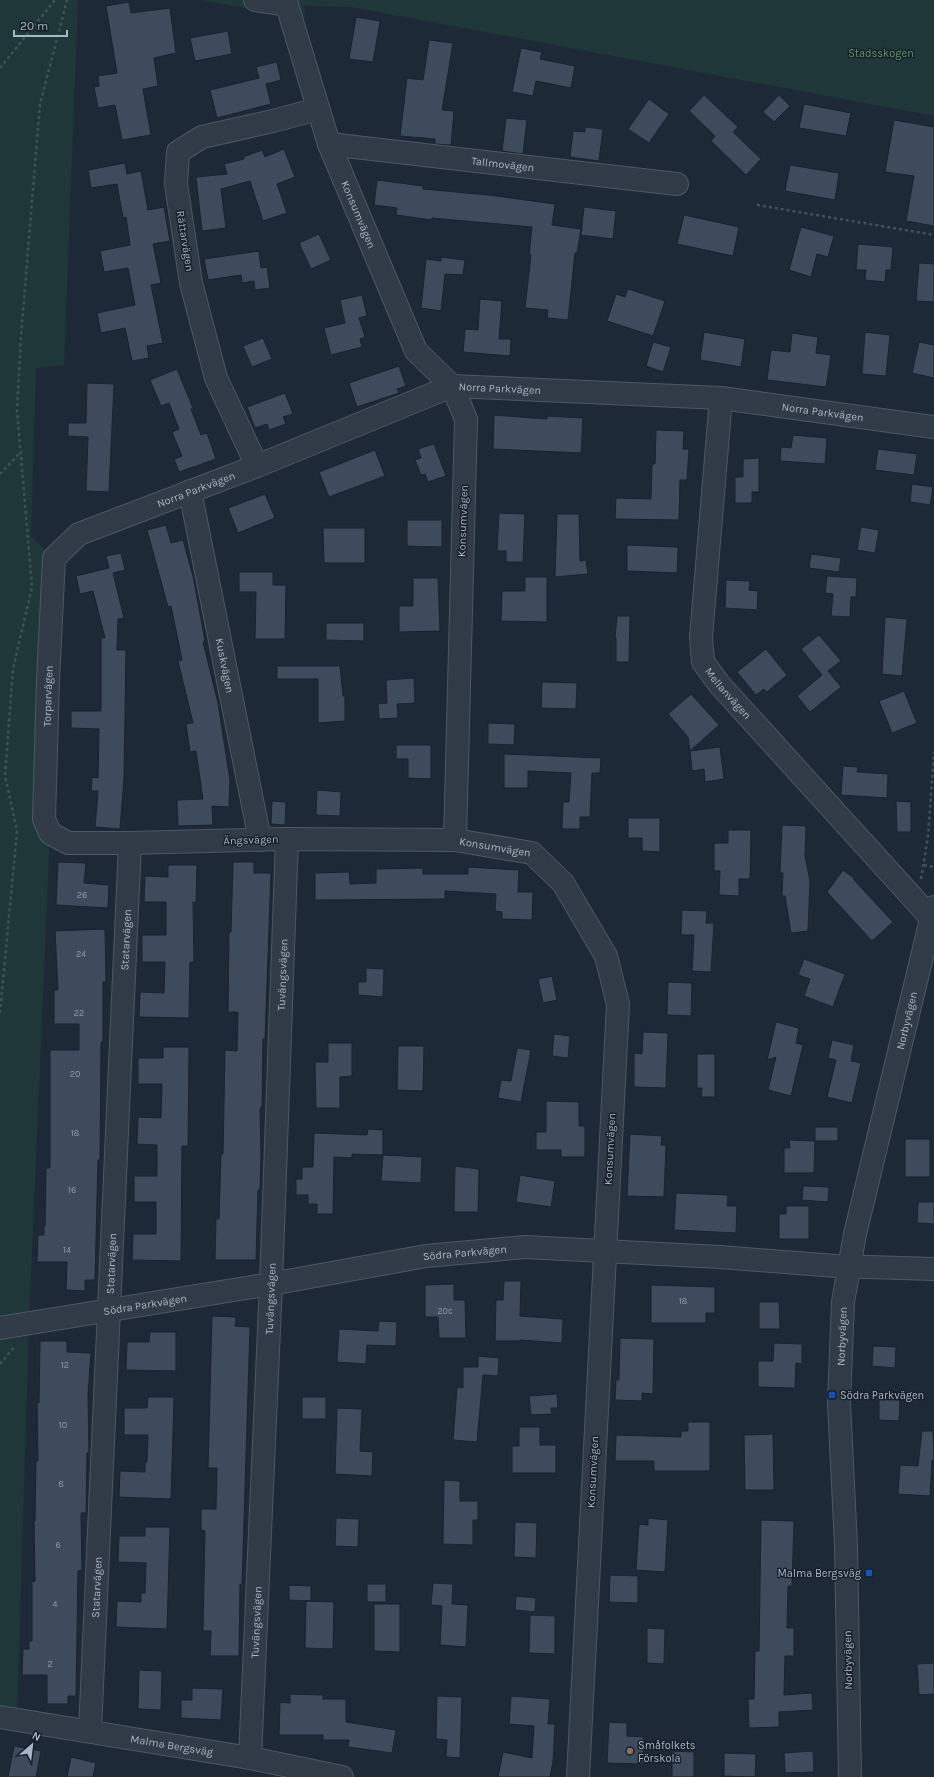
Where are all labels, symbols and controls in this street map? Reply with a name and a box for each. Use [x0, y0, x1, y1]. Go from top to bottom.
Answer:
scale bar [14, 12, 67, 38]
text: 20 m [20, 19, 48, 33]
park label: Stadsskogen [848, 47, 914, 60]
street label: Tallmovägen [471, 154, 535, 174]
street label: Konsumvägen [339, 179, 379, 250]
street label: Rättarvägen [174, 210, 196, 272]
street label: Norra Parkvägen [458, 380, 541, 396]
street label: Norra Parkvägen [781, 400, 865, 424]
street label: Norra Parkvägen [155, 468, 237, 510]
street label: Konsumvägen [455, 485, 471, 557]
street label: Kuskvägen [213, 637, 237, 694]
street label: Torparvägen [40, 665, 55, 727]
street label: Mellanvägen [703, 665, 754, 722]
street label: Ängsvägen [223, 832, 279, 847]
street label: Konsumvägen [458, 834, 532, 859]
house number: 26 [77, 890, 87, 900]
street label: Statarvägen [118, 909, 134, 971]
street label: Tuvängsvägen [274, 939, 290, 1011]
house number: 24 [76, 949, 86, 959]
street label: Norbyvägen [893, 990, 920, 1051]
house number: 22 [74, 1008, 84, 1018]
house number: 20 [70, 1069, 80, 1079]
street label: Konsumvägen [602, 1113, 618, 1185]
house number: 18 [71, 1128, 80, 1138]
house number: 16 [68, 1185, 76, 1195]
street label: Statarvägen [103, 1233, 119, 1294]
street label: Södra Parkvägen [422, 1242, 507, 1263]
house number: 14 [63, 1245, 71, 1255]
street label: Tuvängsvägen [262, 1262, 278, 1335]
street label: Södra Parkvägen [102, 1291, 188, 1318]
house number: 18 [679, 1296, 688, 1306]
house number: 20c [437, 1306, 453, 1316]
street label: Norbyvägen [834, 1306, 849, 1366]
house number: 12 [61, 1360, 69, 1370]
place label: Södra Parkvägen [840, 1389, 924, 1402]
marker: Södra Parkvägen [827, 1390, 837, 1400]
house number: 10 [59, 1420, 67, 1430]
street label: Konsumvägen [585, 1436, 601, 1508]
house number: 8 [58, 1479, 64, 1489]
house number: 6 [55, 1540, 61, 1550]
street label: Statarvägen [89, 1556, 104, 1618]
place label: Malma Bergsväg [778, 1567, 862, 1580]
marker: Malma Bergsväg [864, 1568, 874, 1578]
street label: Tuvängsvägen [248, 1586, 264, 1658]
house number: 4 [52, 1599, 58, 1609]
street label: Norbyvägen [841, 1630, 855, 1690]
house number: 2 [47, 1659, 53, 1669]
north arrow [12, 1725, 52, 1765]
text: N [30, 1729, 43, 1744]
street label: Malma Bergsväg [129, 1732, 215, 1758]
place label: Småfolkets Förskola [638, 1739, 696, 1765]
marker: Småfolkets Förskola [625, 1746, 635, 1756]

